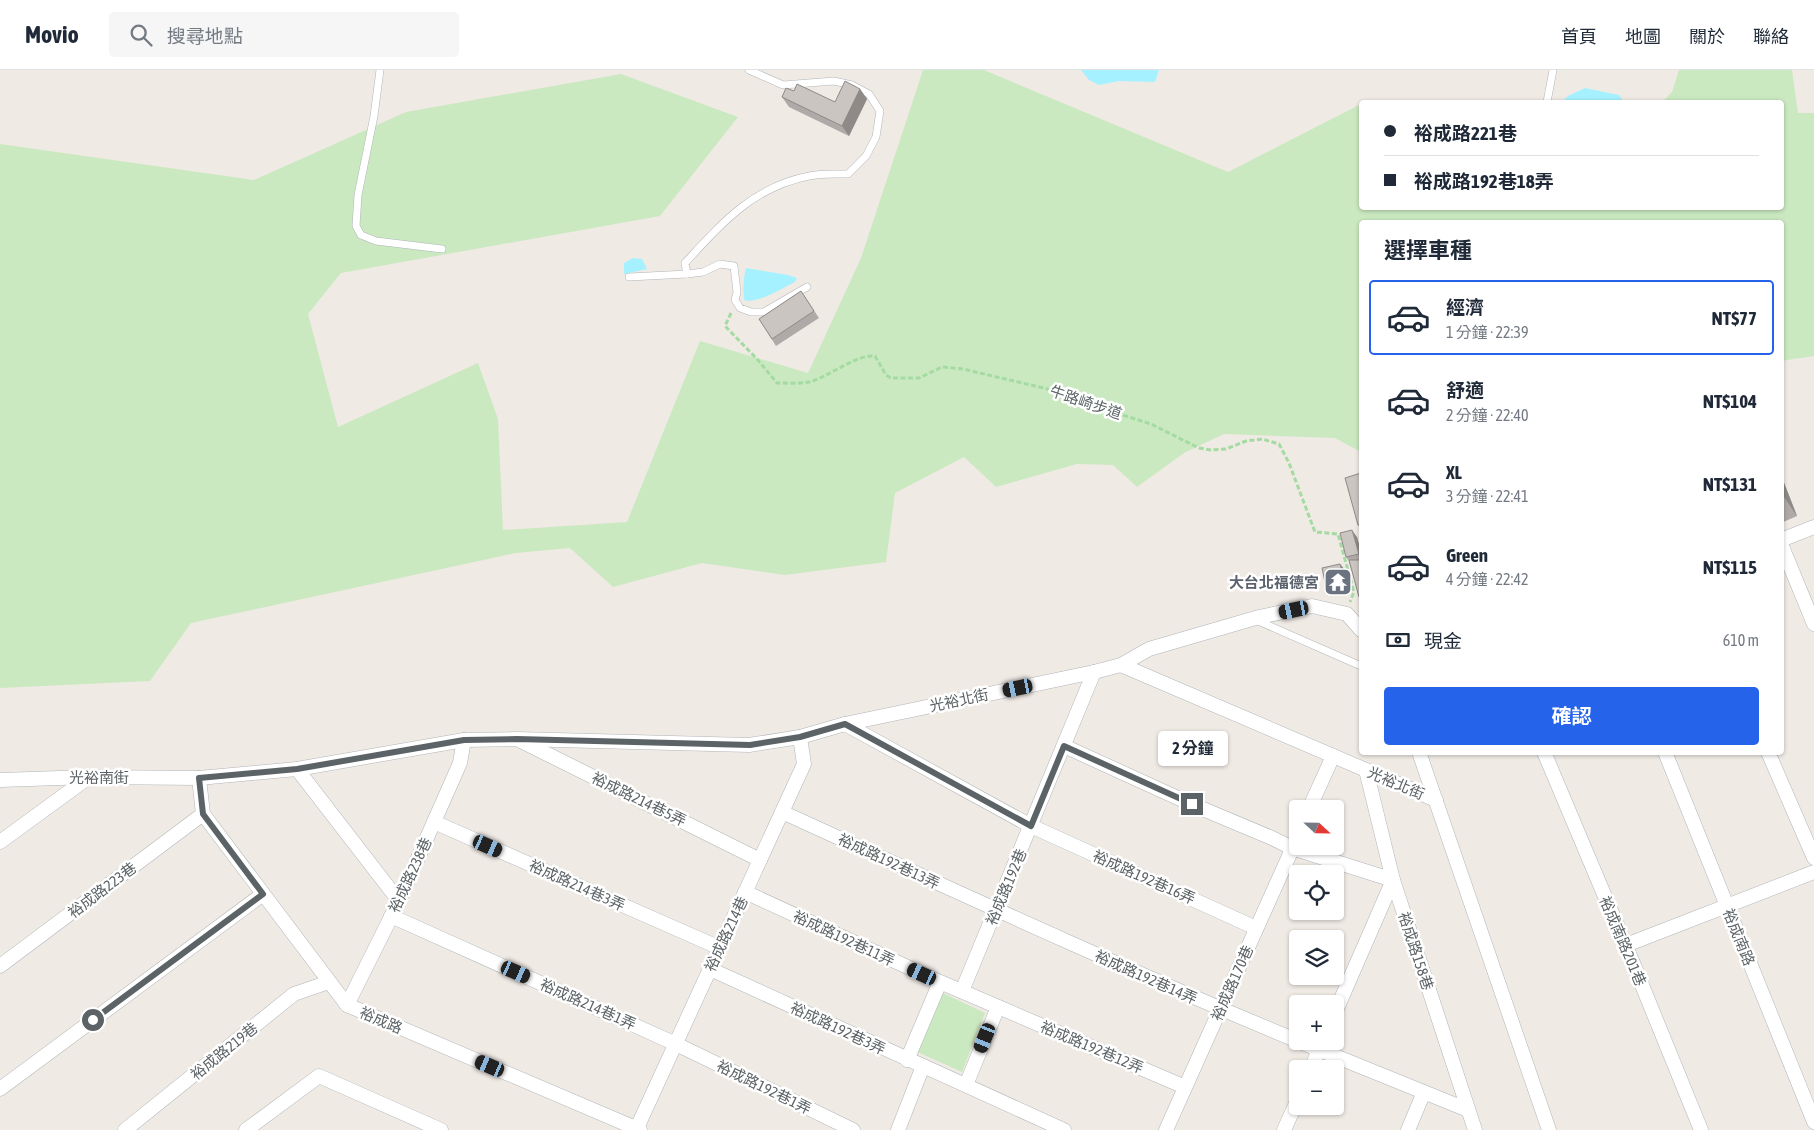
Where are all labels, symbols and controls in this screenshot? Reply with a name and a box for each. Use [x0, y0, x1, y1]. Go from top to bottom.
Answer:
search box [109, 12, 459, 57]
text: Movio [25, 21, 79, 48]
icon: search [127, 21, 155, 49]
text: 搜尋地點 [167, 25, 243, 47]
text: 首頁 [1561, 26, 1597, 47]
text: 地圖 [1625, 26, 1661, 47]
text: 關於 [1689, 26, 1725, 47]
text: 聯絡 [1753, 26, 1789, 47]
text: 裕成路221巷 [1414, 122, 1517, 144]
text: 裕成路192巷18弄 [1414, 170, 1554, 192]
text: 選擇車種 [1384, 237, 1472, 263]
icon: car [1386, 295, 1431, 340]
text: 經濟 [1446, 296, 1484, 318]
text: NT$77 [1712, 307, 1757, 329]
text: 1 分鐘 · 22:39 [1446, 323, 1528, 341]
icon: car [1386, 378, 1431, 423]
text: 舒適 [1446, 379, 1484, 401]
street label: 牛路崎步道 [1048, 382, 1124, 422]
text: NT$104 [1703, 390, 1757, 412]
text: 2 分鐘 · 22:40 [1446, 406, 1528, 424]
icon: car [1386, 461, 1431, 506]
text: XL [1446, 461, 1462, 483]
text: NT$131 [1703, 473, 1757, 495]
text: 3 分鐘 · 22:41 [1446, 487, 1528, 505]
icon: car [1386, 544, 1431, 589]
text: Green [1446, 544, 1488, 566]
text: NT$115 [1703, 556, 1757, 578]
temple icon: 大台北福德宮 [1323, 567, 1353, 597]
text: 4 分鐘 · 22:42 [1446, 570, 1528, 588]
place label: 大台北福德宮 [1229, 574, 1319, 591]
car [1277, 600, 1310, 620]
icon: cash [1384, 626, 1412, 654]
text: 現金 [1424, 630, 1462, 652]
text: 610 m [1723, 631, 1759, 649]
car [1001, 678, 1034, 698]
street label: 光裕北街 [928, 685, 990, 715]
button: 確認 [1384, 687, 1759, 745]
callout: 2 分鐘 [1157, 732, 1227, 766]
text: 2 分鐘 [1172, 739, 1214, 757]
street label: 光裕北街 [1365, 763, 1427, 803]
street label: 光裕南街 [69, 769, 129, 786]
street label: 裕成路214巷5弄 [589, 769, 689, 829]
route end [1181, 793, 1203, 815]
north arrow [1289, 800, 1344, 855]
map controls [1289, 800, 1344, 1115]
street label: 裕成路192巷13弄 [835, 830, 943, 892]
car [471, 833, 504, 859]
street label: 裕成路238巷 [385, 835, 435, 915]
street label: 裕成路192巷 [982, 846, 1030, 928]
street label: 裕成路192巷16弄 [1090, 847, 1198, 907]
street label: 裕成路214巷3弄 [526, 856, 628, 914]
street label: 裕成路223巷 [64, 859, 140, 921]
button: locate [1289, 865, 1344, 920]
street label: 裕成南路201巷 [1596, 893, 1650, 989]
street label: 裕成路214巷 [701, 894, 751, 974]
street label: 裕成南路 [1720, 906, 1758, 968]
street label: 裕成路192巷11弄 [790, 907, 898, 969]
street label: 裕成路158巷 [1395, 910, 1437, 992]
button: layers [1289, 930, 1344, 985]
street label: 裕成路170巷 [1208, 942, 1256, 1024]
street label: 裕成路192巷14弄 [1092, 947, 1200, 1007]
car [499, 959, 532, 985]
car [905, 961, 938, 987]
street label: 裕成路214巷1弄 [537, 975, 639, 1033]
button: + [1289, 995, 1344, 1050]
street label: 裕成路192巷3弄 [788, 998, 888, 1058]
street label: 裕成路 [357, 1003, 405, 1037]
route start [82, 1009, 104, 1031]
street label: 裕成路192巷12弄 [1038, 1018, 1146, 1076]
street label: 裕成路219巷 [187, 1019, 261, 1083]
car [972, 1021, 997, 1055]
car [473, 1053, 506, 1079]
street label: 裕成路192巷1弄 [714, 1057, 814, 1117]
button: − [1289, 1060, 1344, 1115]

